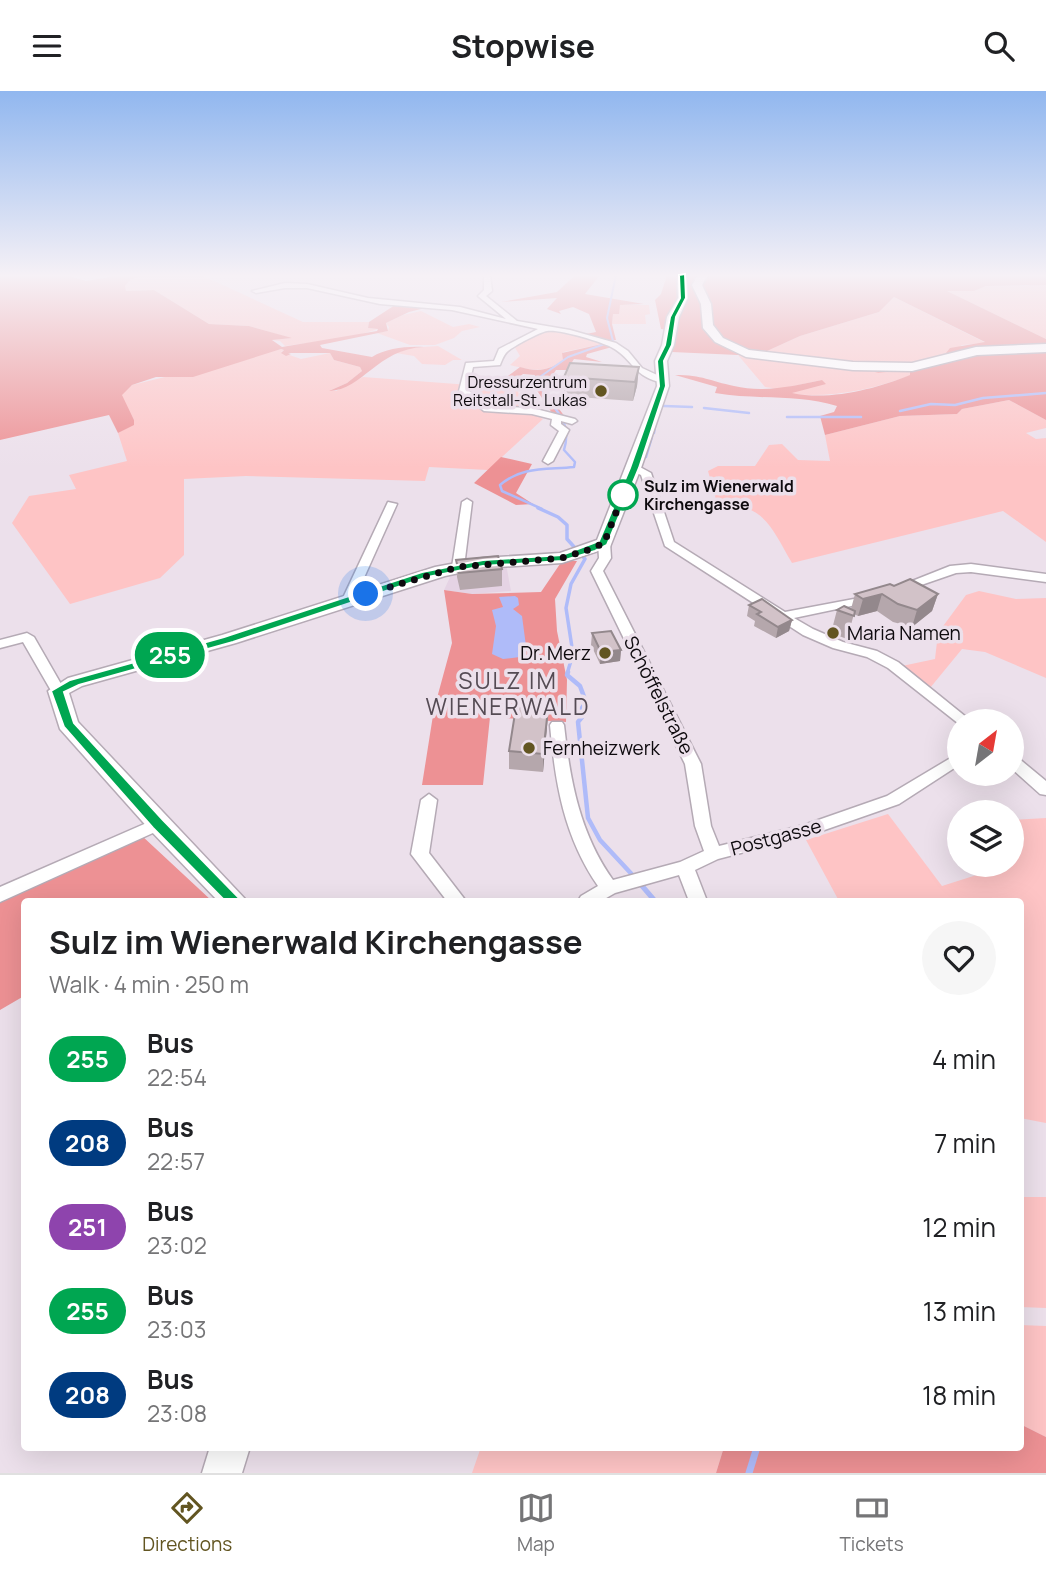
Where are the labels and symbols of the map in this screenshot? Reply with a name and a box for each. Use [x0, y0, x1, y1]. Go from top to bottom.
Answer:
place label: Dressurzentrum Reitstall-St. Lukas [453, 371, 587, 411]
marker: Dressurzentrum Reitstall-St. Lukas [593, 383, 609, 399]
place label: Sulz im Wienerwald Kirchengasse [644, 475, 794, 515]
marker: Sulz im Wienerwald Kirchengasse [608, 480, 638, 510]
your location [348, 576, 383, 611]
place label: Maria Namen [847, 620, 961, 646]
marker: Maria Namen [825, 625, 841, 641]
street label: Schöffelstraße [618, 631, 700, 759]
line badge: 255 [130, 632, 210, 678]
place label: Dr. Merz [520, 640, 591, 666]
marker: Dr. Merz [597, 645, 613, 661]
district label: SULZ IM WIENERWALD [425, 664, 591, 722]
north arrow [947, 709, 1024, 786]
place label: Fernheizwerk [543, 735, 661, 761]
marker: Fernheizwerk [521, 740, 537, 756]
street label: Postgasse [728, 812, 824, 862]

